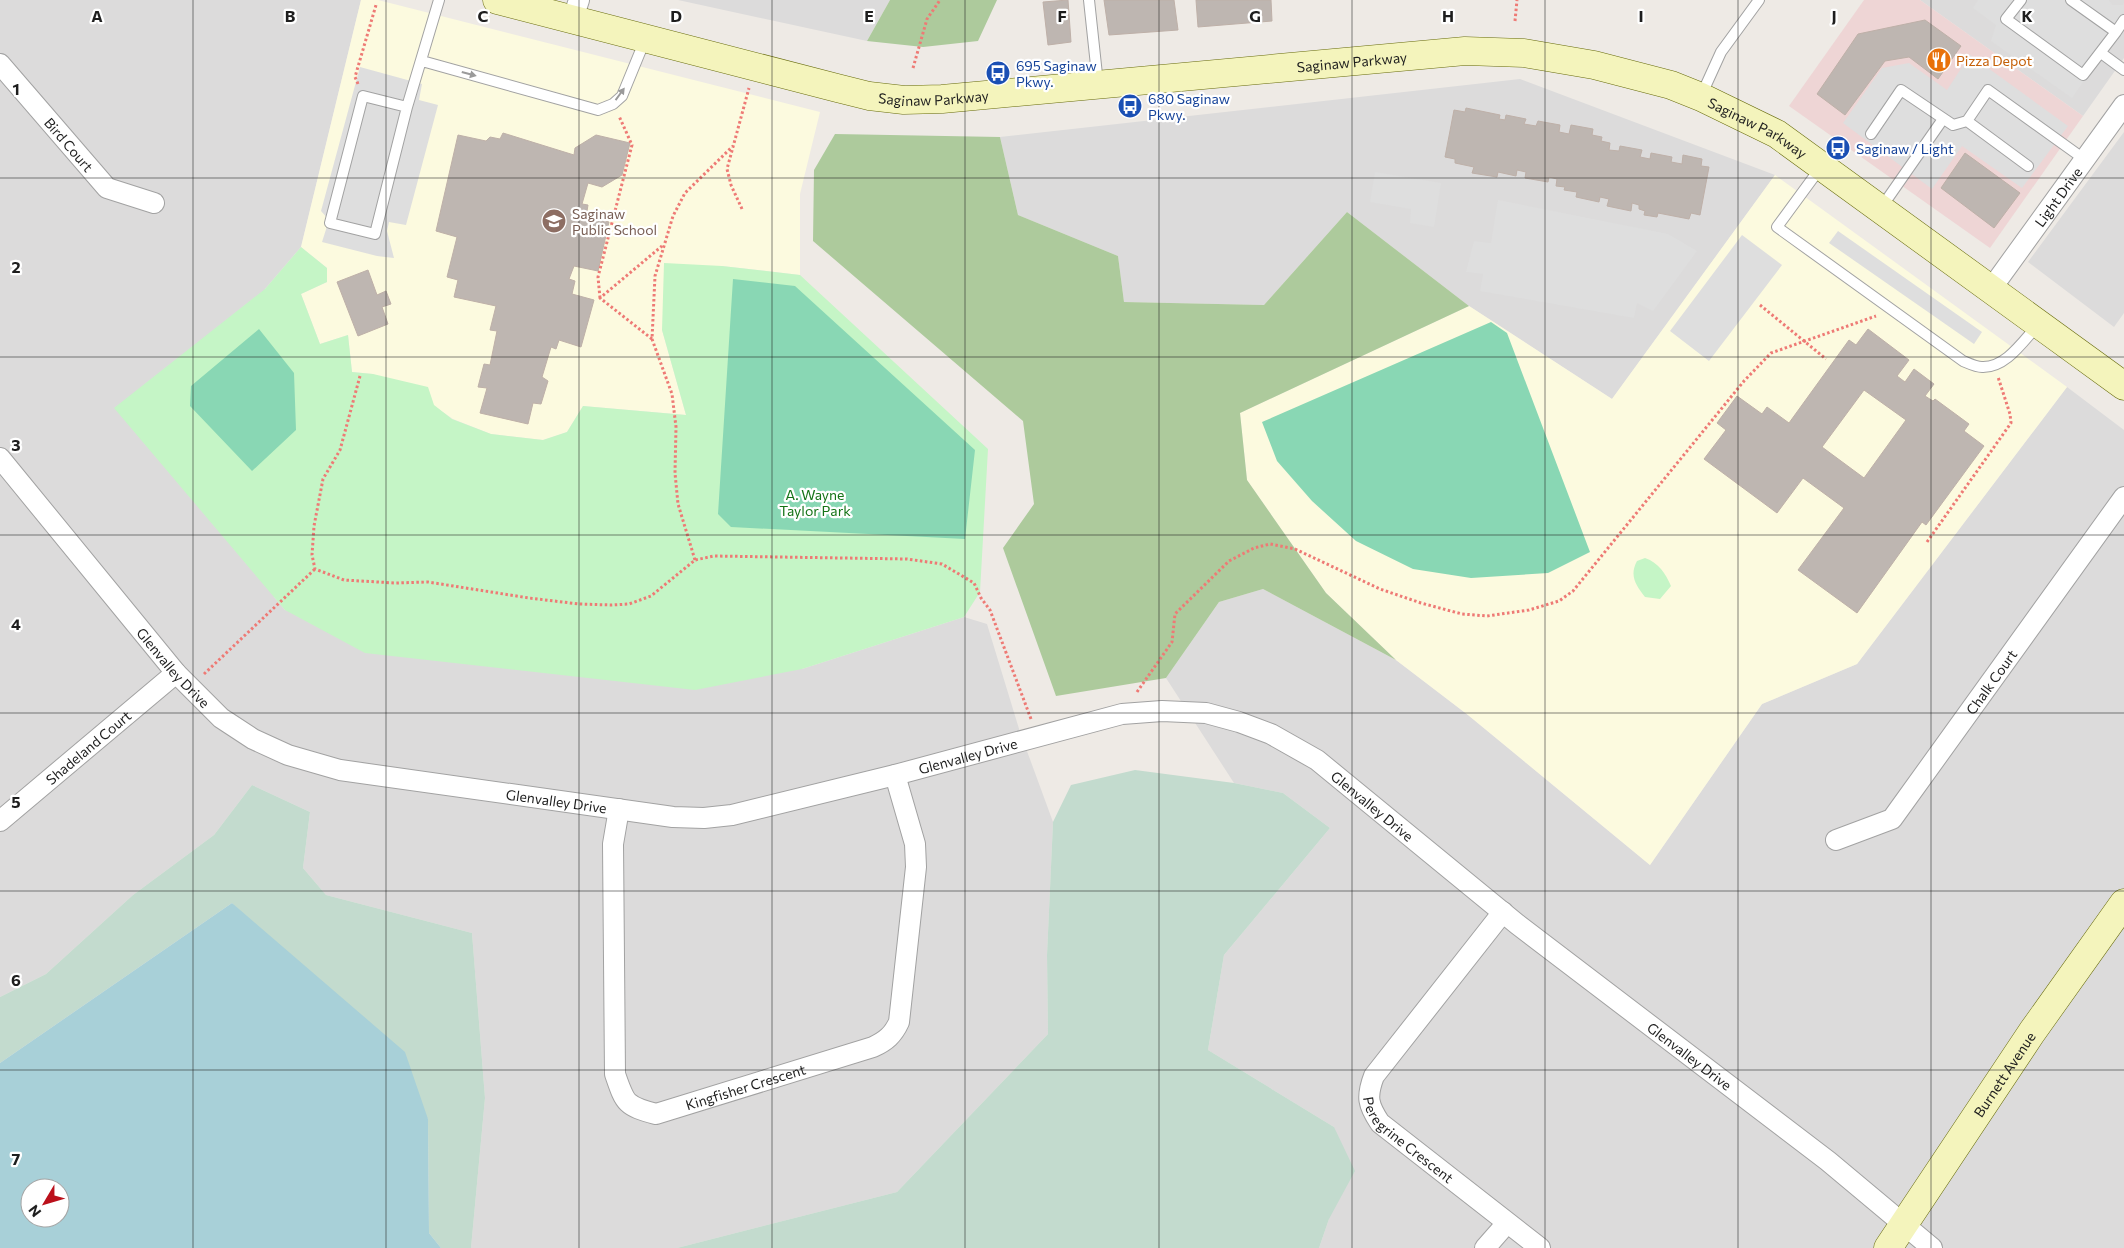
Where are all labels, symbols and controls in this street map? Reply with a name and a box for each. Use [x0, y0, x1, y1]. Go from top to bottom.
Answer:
text: A [91, 6, 103, 25]
text: B [285, 6, 296, 25]
text: C [478, 6, 489, 25]
text: D [670, 6, 682, 25]
text: E [864, 6, 874, 25]
text: F [1057, 6, 1067, 25]
text: G [1249, 6, 1261, 25]
text: H [1442, 6, 1454, 25]
text: I [1638, 6, 1644, 25]
text: J [1831, 6, 1837, 25]
text: K [2021, 6, 2033, 25]
restaurant icon: Pizza Depot [1926, 47, 1952, 73]
street label: Saginaw Parkway [1296, 48, 1408, 75]
place label: Pizza Depot [1956, 52, 2033, 69]
place label: 695 Saginaw Pkwy. [1016, 57, 1097, 90]
bus stop icon: 695 Saginaw Pkwy. [985, 60, 1011, 86]
one-way arrow [461, 70, 476, 78]
text: 1 [12, 79, 20, 98]
street label: Saginaw Parkway [877, 86, 989, 109]
one-way arrow [615, 87, 625, 101]
place label: 680 Saginaw Pkwy. [1148, 90, 1230, 123]
bus stop icon: 680 Saginaw Pkwy. [1117, 93, 1143, 119]
street label: Saginaw Parkway [1705, 93, 1811, 162]
street label: Bird Court [41, 114, 97, 175]
bus stop icon: Saginaw / Light [1825, 135, 1851, 161]
place label: Saginaw / Light [1856, 140, 1954, 157]
street label: Light Drive [2031, 163, 2085, 230]
place label: Saginaw Public School [572, 205, 657, 238]
school or university icon: Saginaw Public School [541, 208, 567, 234]
text: 2 [11, 257, 21, 276]
text: 3 [11, 435, 21, 454]
park label: A. Wayne Taylor Park [779, 486, 851, 519]
text: 4 [11, 614, 21, 633]
street label: Glenvalley Drive [134, 624, 214, 711]
street label: Chalk Court [1962, 646, 2020, 718]
street label: Shadeland Court [42, 706, 134, 788]
street label: Glenvalley Drive [916, 734, 1019, 777]
street label: Glenvalley Drive [1328, 767, 1417, 844]
street label: Glenvalley Drive [505, 785, 608, 816]
text: 5 [11, 792, 21, 811]
text: 6 [11, 970, 21, 989]
street label: Glenvalley Drive [1644, 1018, 1735, 1093]
street label: Burnett Avenue [1969, 1028, 2038, 1120]
street label: Kingfisher Crescent [683, 1060, 808, 1113]
street label: Peregrine Crescent [1360, 1095, 1457, 1186]
text: 7 [12, 1149, 21, 1168]
north arrow [20, 1178, 70, 1228]
text: N [24, 1202, 44, 1221]

